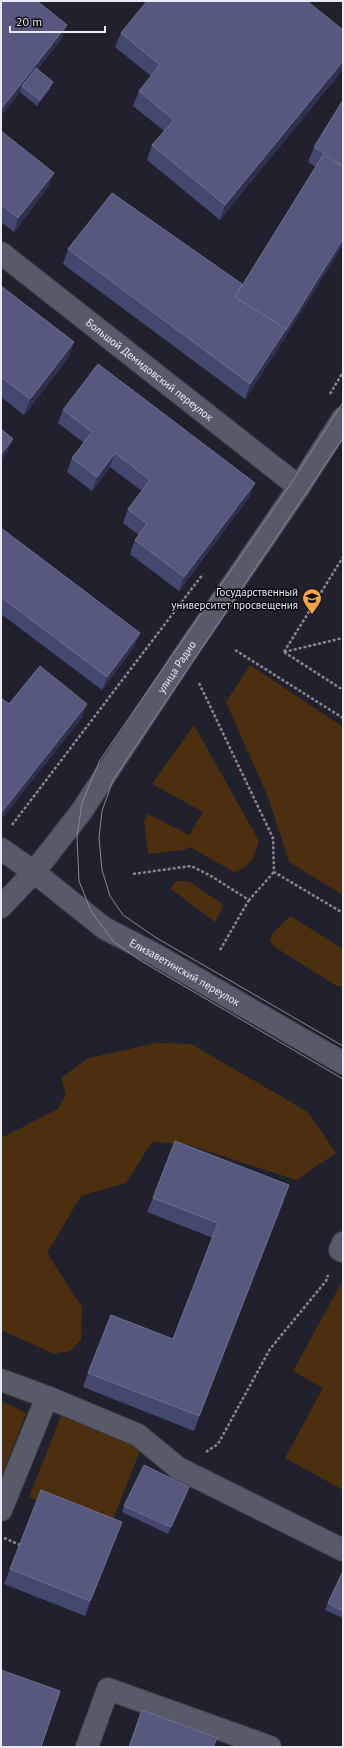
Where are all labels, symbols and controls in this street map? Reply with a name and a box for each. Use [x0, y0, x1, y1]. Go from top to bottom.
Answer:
scale bar [10, 8, 105, 34]
text: 20 m [16, 14, 42, 29]
street label: Большой Демидовский переулок [83, 315, 217, 425]
place label: Государственный университет просвещения [171, 585, 298, 612]
school or university icon: Государственный университет просвещения [301, 587, 323, 615]
street label: улица Радио [154, 638, 199, 696]
street label: Елизаветинский переулок [127, 935, 243, 1009]

